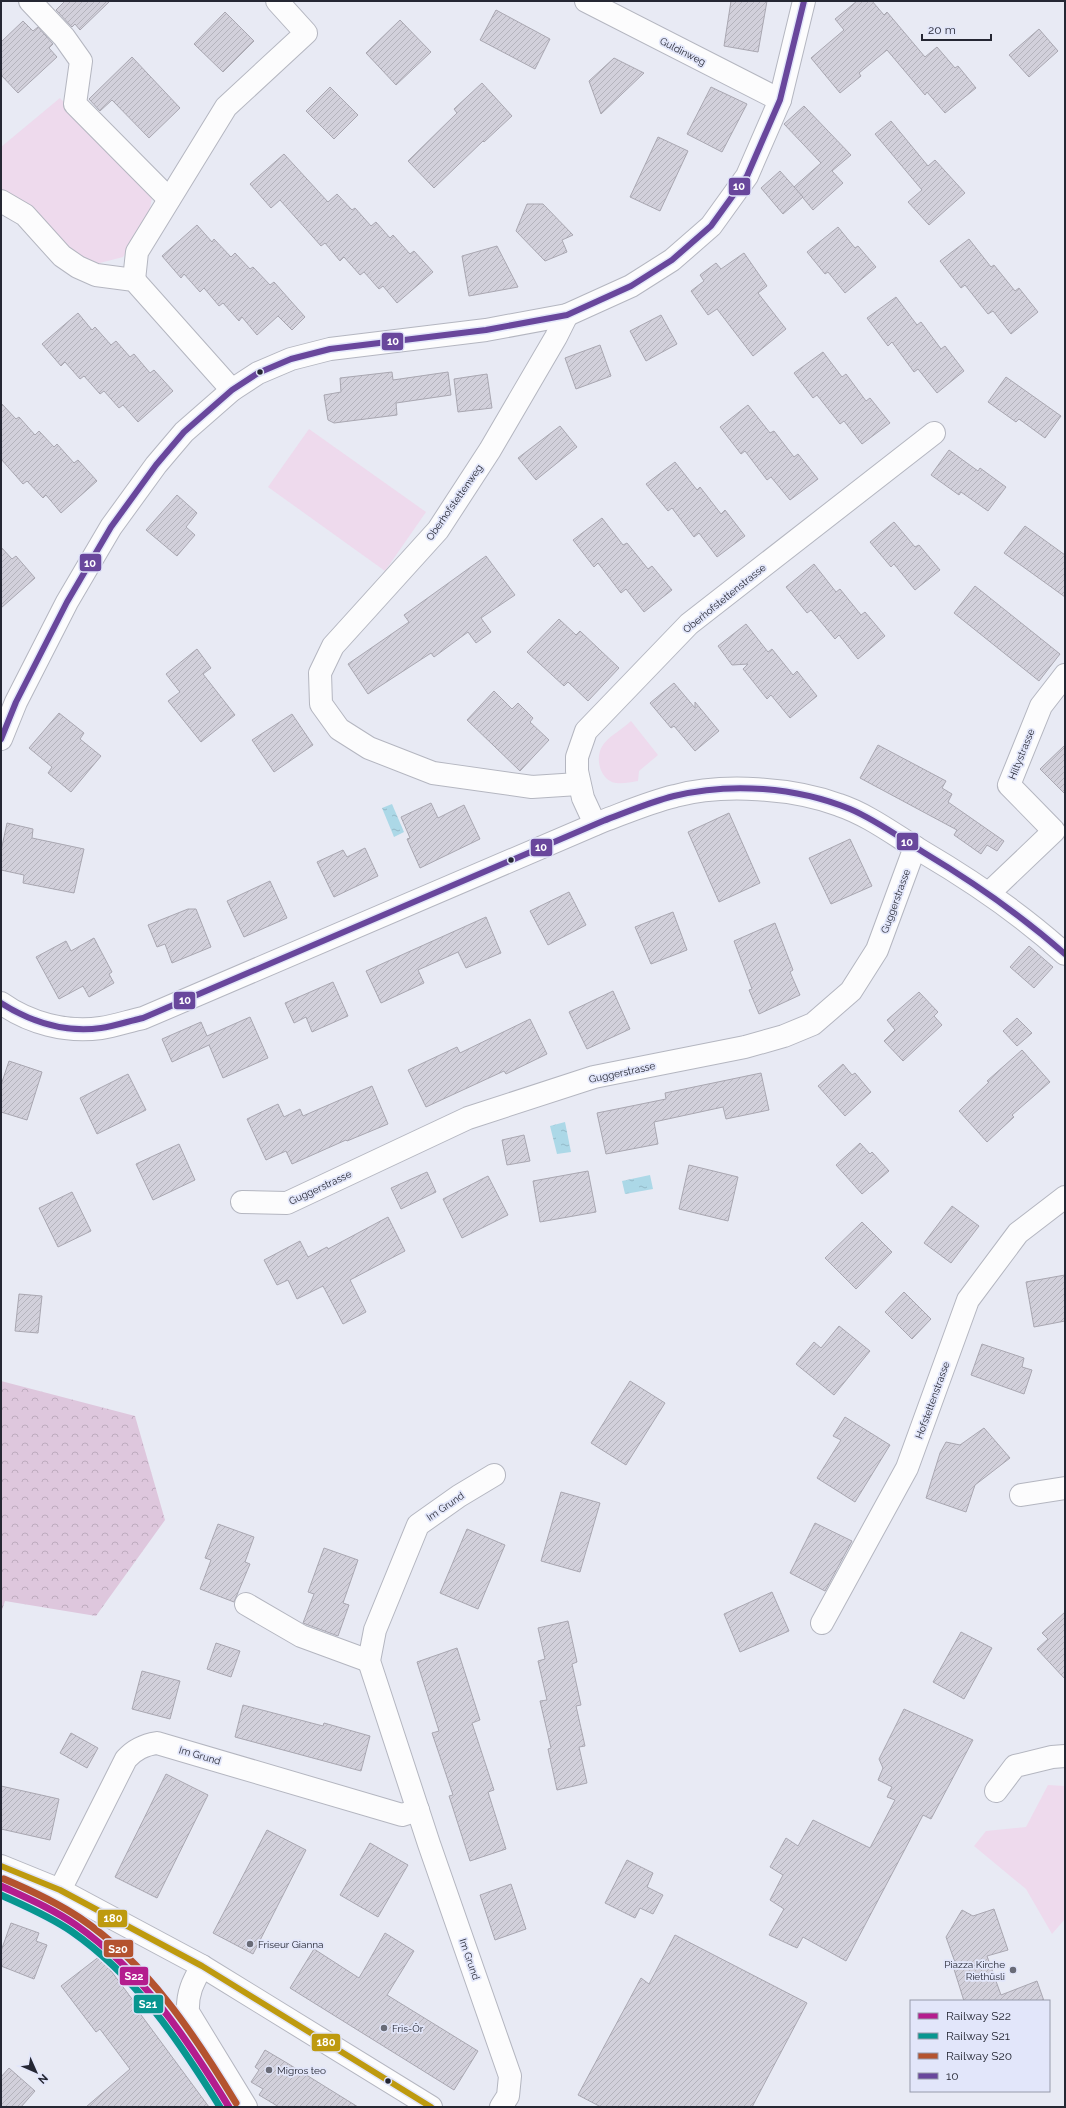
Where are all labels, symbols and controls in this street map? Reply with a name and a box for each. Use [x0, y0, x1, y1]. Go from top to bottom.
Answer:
scale bar [922, 16, 991, 42]
text: 20 m [928, 23, 956, 37]
street label: Guldinweg [658, 35, 708, 68]
line badge: 10 [728, 177, 751, 196]
text: 10 [733, 180, 745, 193]
line badge: 10 [381, 332, 404, 351]
text: 10 [387, 335, 399, 348]
unlabelled marker [255, 367, 265, 377]
street label: Oberhofstettenweg [424, 462, 485, 542]
line badge: 10 [79, 553, 102, 572]
text: 10 [84, 557, 96, 570]
street label: Oberhofstettenstrasse [681, 562, 768, 635]
street label: Hiltystrasse [1006, 727, 1037, 781]
line badge: 10 [896, 832, 919, 851]
text: 10 [901, 836, 913, 849]
line badge: 10 [530, 838, 553, 857]
text: 10 [535, 841, 547, 854]
unlabelled marker [506, 855, 516, 865]
street label: Guggerstrasse [879, 867, 912, 935]
line badge: 10 [173, 991, 196, 1010]
text: 10 [179, 994, 191, 1007]
street label: Guggerstrasse [588, 1060, 656, 1085]
street label: Guggerstrasse [287, 1168, 353, 1207]
street label: Hofstettenstrasse [913, 1360, 952, 1440]
street label: Im Grund [424, 1490, 466, 1523]
street label: Im Grund [178, 1744, 222, 1767]
line badge: 180 [97, 1909, 128, 1928]
text: 180 [104, 1912, 123, 1925]
street label: Im Grund [457, 1937, 482, 1981]
line badge: S20 [103, 1939, 134, 1958]
marker: Friseur Gianna [245, 1939, 255, 1949]
place label: Friseur Gianna [258, 1939, 324, 1950]
text: S20 [108, 1943, 128, 1956]
place label: Piazza Kirche Riethüsli [944, 1959, 1005, 1982]
marker: Piazza Kirche Riethüsli [1008, 1965, 1018, 1975]
line badge: S22 [119, 1966, 149, 1986]
text: S22 [124, 1970, 144, 1983]
line badge: S21 [133, 1994, 164, 2014]
text: S21 [139, 1998, 158, 2011]
legend [910, 2000, 1050, 2092]
text: Railway S22 [946, 2009, 1011, 2023]
marker: Fris-Ör [379, 2023, 389, 2033]
place label: Fris-Ör [392, 2023, 424, 2034]
text: Railway S21 [946, 2029, 1010, 2043]
line badge: 180 [311, 2033, 341, 2052]
text: 180 [317, 2036, 336, 2049]
text: Railway S20 [946, 2049, 1012, 2063]
north arrow [16, 2052, 56, 2092]
marker: Migros teo [264, 2065, 274, 2075]
place label: Migros teo [277, 2065, 326, 2076]
text: 10 [946, 2069, 958, 2083]
text: N [35, 2071, 50, 2086]
unlabelled marker [383, 2076, 393, 2086]

